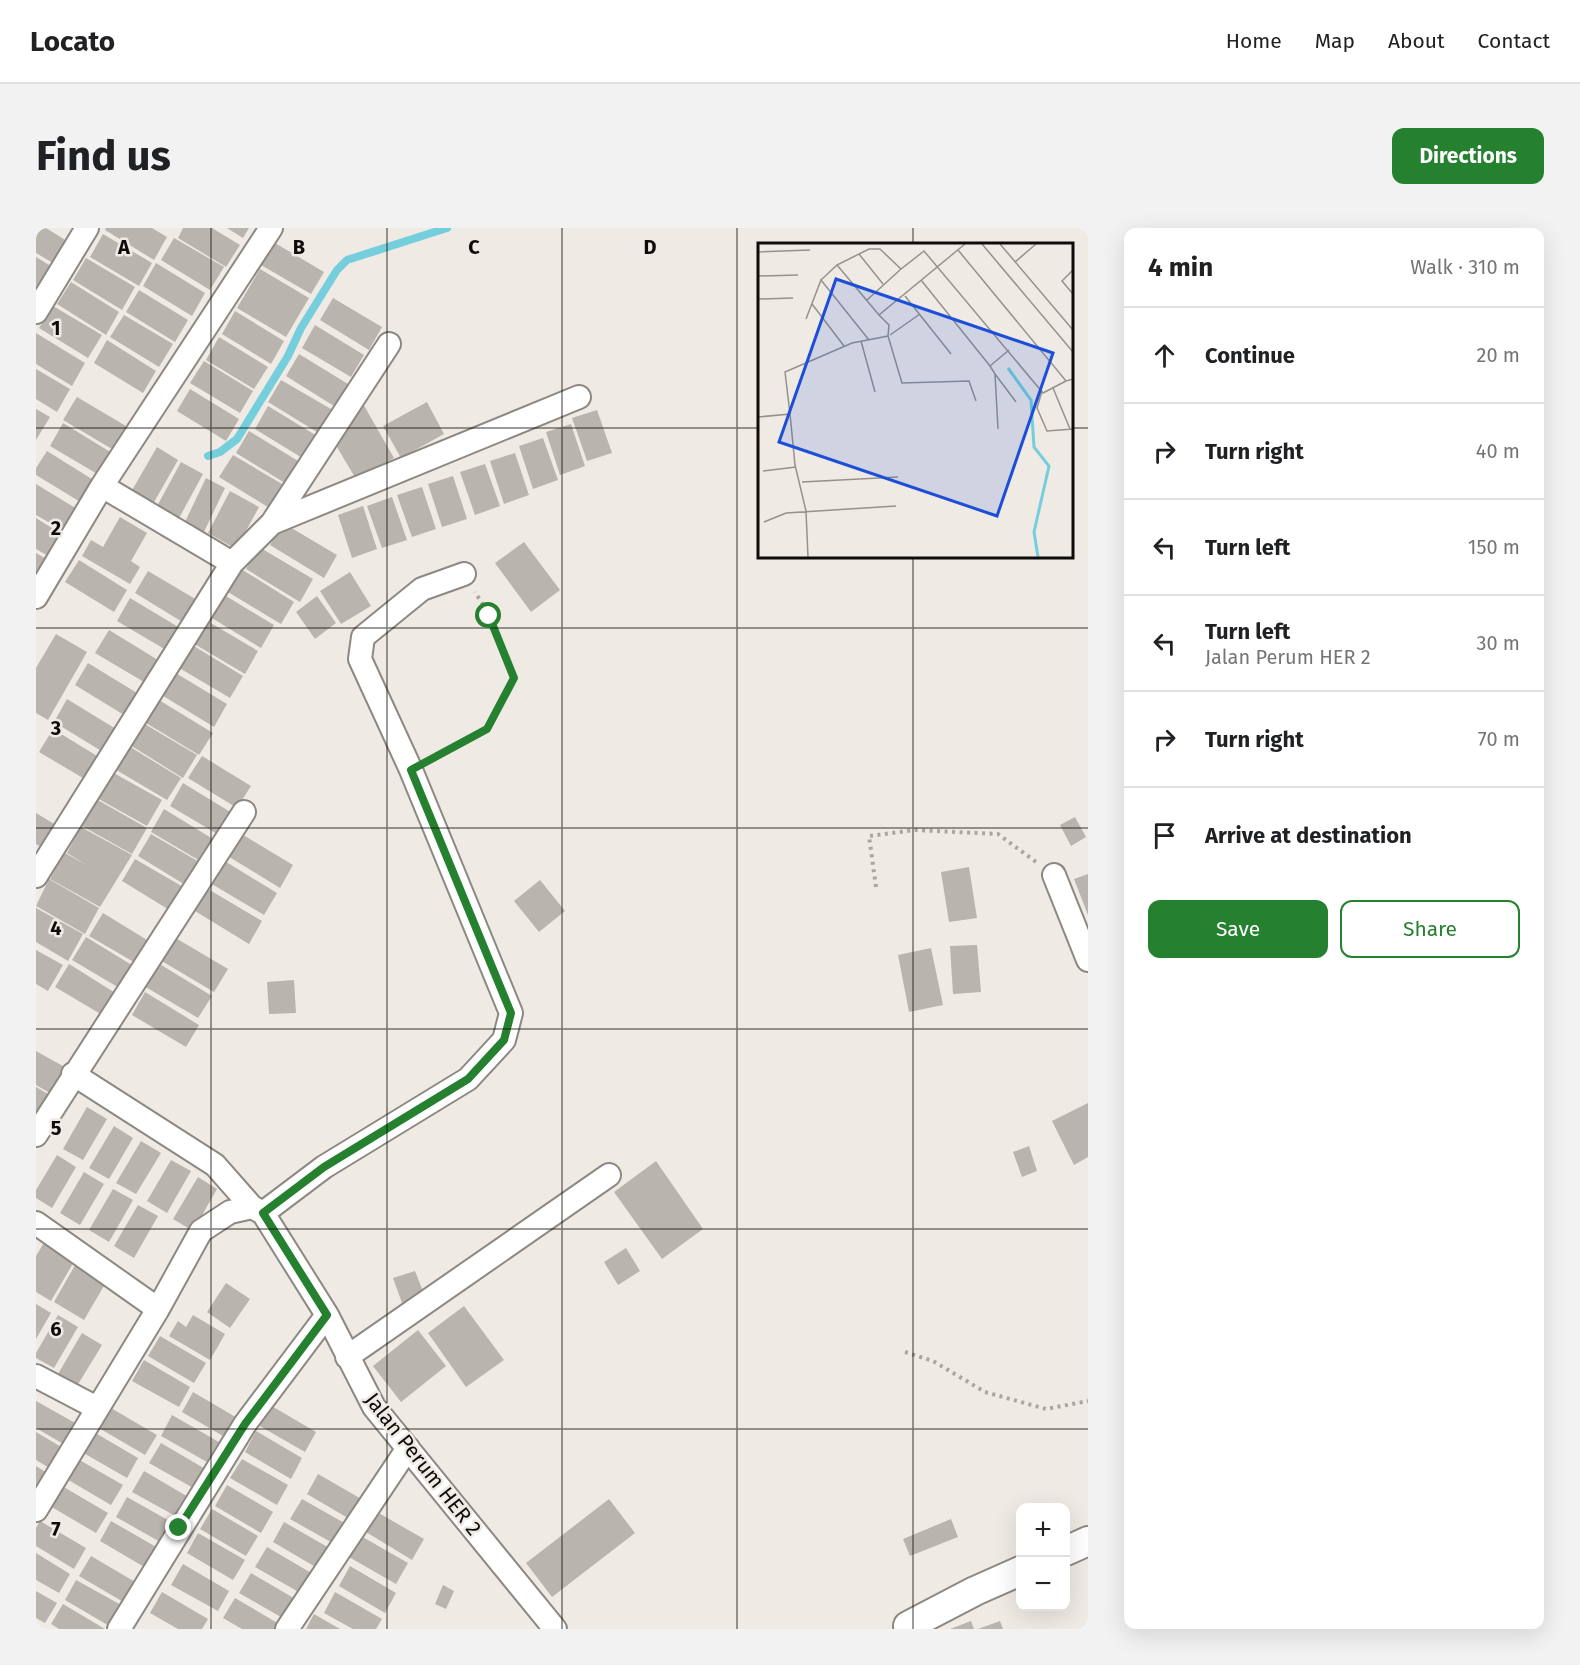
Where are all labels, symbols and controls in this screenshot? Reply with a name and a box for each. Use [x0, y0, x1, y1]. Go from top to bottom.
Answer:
text: Locato [30, 25, 115, 58]
text: Home [1226, 28, 1282, 54]
text: Map [1315, 28, 1355, 54]
text: About [1388, 28, 1445, 54]
text: Contact [1478, 28, 1550, 54]
button: Directions [1392, 128, 1544, 184]
text: Find us [36, 131, 171, 181]
text: A [117, 235, 131, 259]
text: B [293, 235, 305, 259]
text: C [468, 235, 480, 259]
text: D [643, 235, 657, 259]
inset map [758, 243, 1073, 558]
text: 4 min [1148, 252, 1213, 283]
text: Walk · 310 m [1410, 255, 1520, 279]
text: 1 [51, 316, 61, 340]
icon: ahead [1148, 339, 1181, 372]
text: Continue [1205, 342, 1295, 369]
text: 20 m [1477, 343, 1520, 367]
icon: right [1148, 435, 1181, 468]
text: Turn right [1205, 438, 1304, 465]
text: 40 m [1476, 439, 1520, 463]
text: 2 [51, 516, 61, 540]
icon: left [1148, 531, 1181, 564]
text: Turn left [1205, 534, 1290, 561]
text: 150 m [1468, 535, 1520, 559]
route start [475, 602, 501, 628]
text: Turn left [1205, 618, 1290, 645]
icon: left [1148, 627, 1181, 660]
text: 30 m [1476, 631, 1520, 655]
text: Jalan Perum HER 2 [1205, 645, 1371, 669]
text: 3 [50, 716, 61, 740]
icon: right [1148, 723, 1181, 756]
text: Turn right [1205, 726, 1304, 753]
text: 70 m [1478, 727, 1520, 751]
icon: arrive [1148, 819, 1181, 852]
text: Arrive at destination [1205, 822, 1412, 849]
button: Save [1148, 900, 1328, 958]
button: Share [1340, 900, 1520, 958]
text: 4 [50, 916, 62, 940]
text: 5 [51, 1116, 62, 1140]
text: 6 [50, 1317, 62, 1341]
street label: Jalan Perum HER 2 [359, 1387, 487, 1541]
map controls [1016, 1503, 1070, 1611]
button: + [1016, 1503, 1070, 1557]
route end [165, 1514, 191, 1540]
text: 7 [51, 1517, 61, 1541]
button: − [1016, 1557, 1070, 1611]

